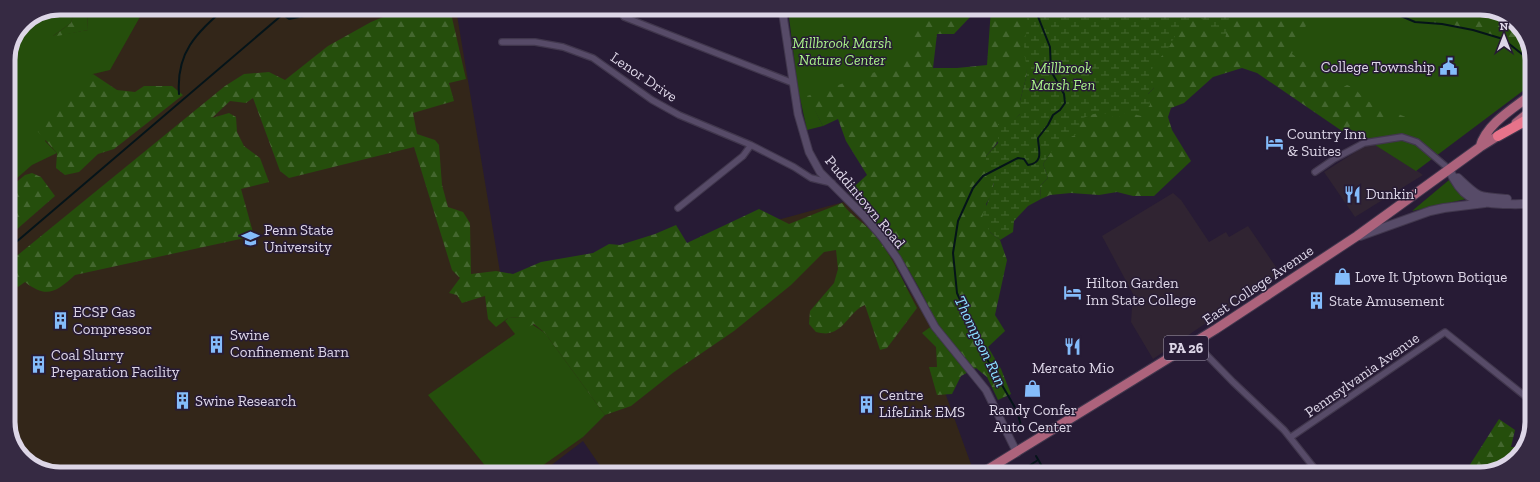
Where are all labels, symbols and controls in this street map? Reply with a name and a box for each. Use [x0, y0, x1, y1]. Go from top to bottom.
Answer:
north arrow [1484, 16, 1524, 56]
text: N [1500, 20, 1509, 33]
park label: Millbrook Marsh Nature Center [792, 34, 892, 69]
street label: Lenor Drive [607, 48, 681, 106]
public building icon: College Township [1438, 57, 1458, 77]
place label: College Township [1321, 58, 1435, 76]
park label: Millbrook Marsh Fen [1031, 59, 1095, 94]
place label: Country Inn & Suites [1287, 125, 1366, 160]
hotel icon: Country Inn & Suites [1264, 133, 1284, 153]
street label: Puddintown Road [821, 152, 909, 252]
restaurant icon: Dunkin' [1343, 184, 1363, 204]
place label: Dunkin' [1366, 185, 1417, 203]
place label: Penn State University [264, 221, 333, 256]
school or university icon: Penn State University [241, 229, 261, 249]
street label: East College Avenue [1199, 241, 1317, 329]
shop icon: Love It Uptown Botique [1332, 267, 1352, 287]
place label: Love It Uptown Botique [1355, 268, 1507, 286]
place label: Hilton Garden Inn State College [1086, 274, 1196, 309]
hotel icon: Hilton Garden Inn State College [1063, 282, 1083, 302]
building icon: State Amusement [1306, 291, 1326, 311]
place label: State Amusement [1329, 292, 1445, 310]
water label: Thompson Run [950, 293, 1011, 390]
place label: ECSP Gas Compressor [73, 303, 152, 338]
building icon: ECSP Gas Compressor [50, 311, 70, 331]
place label: Swine Confinement Barn [230, 326, 349, 361]
street label: Pennsylvania Avenue [1301, 329, 1423, 421]
building icon: Swine Confinement Barn [207, 334, 227, 354]
road number: PA 26 [1164, 336, 1208, 360]
restaurant icon: Mercato Mio [1063, 337, 1083, 357]
place label: Coal Slurry Preparation Facility [51, 346, 180, 381]
building icon: Coal Slurry Preparation Facility [28, 354, 48, 374]
place label: Mercato Mio [1032, 359, 1114, 377]
shop icon: Randy Confer Auto Center [1023, 379, 1043, 399]
place label: Centre LifeLink EMS [879, 386, 965, 421]
building icon: Swine Research [172, 391, 192, 411]
place label: Swine Research [195, 392, 297, 410]
building icon: Centre LifeLink EMS [856, 394, 876, 414]
place label: Randy Confer Auto Center [989, 401, 1077, 436]

